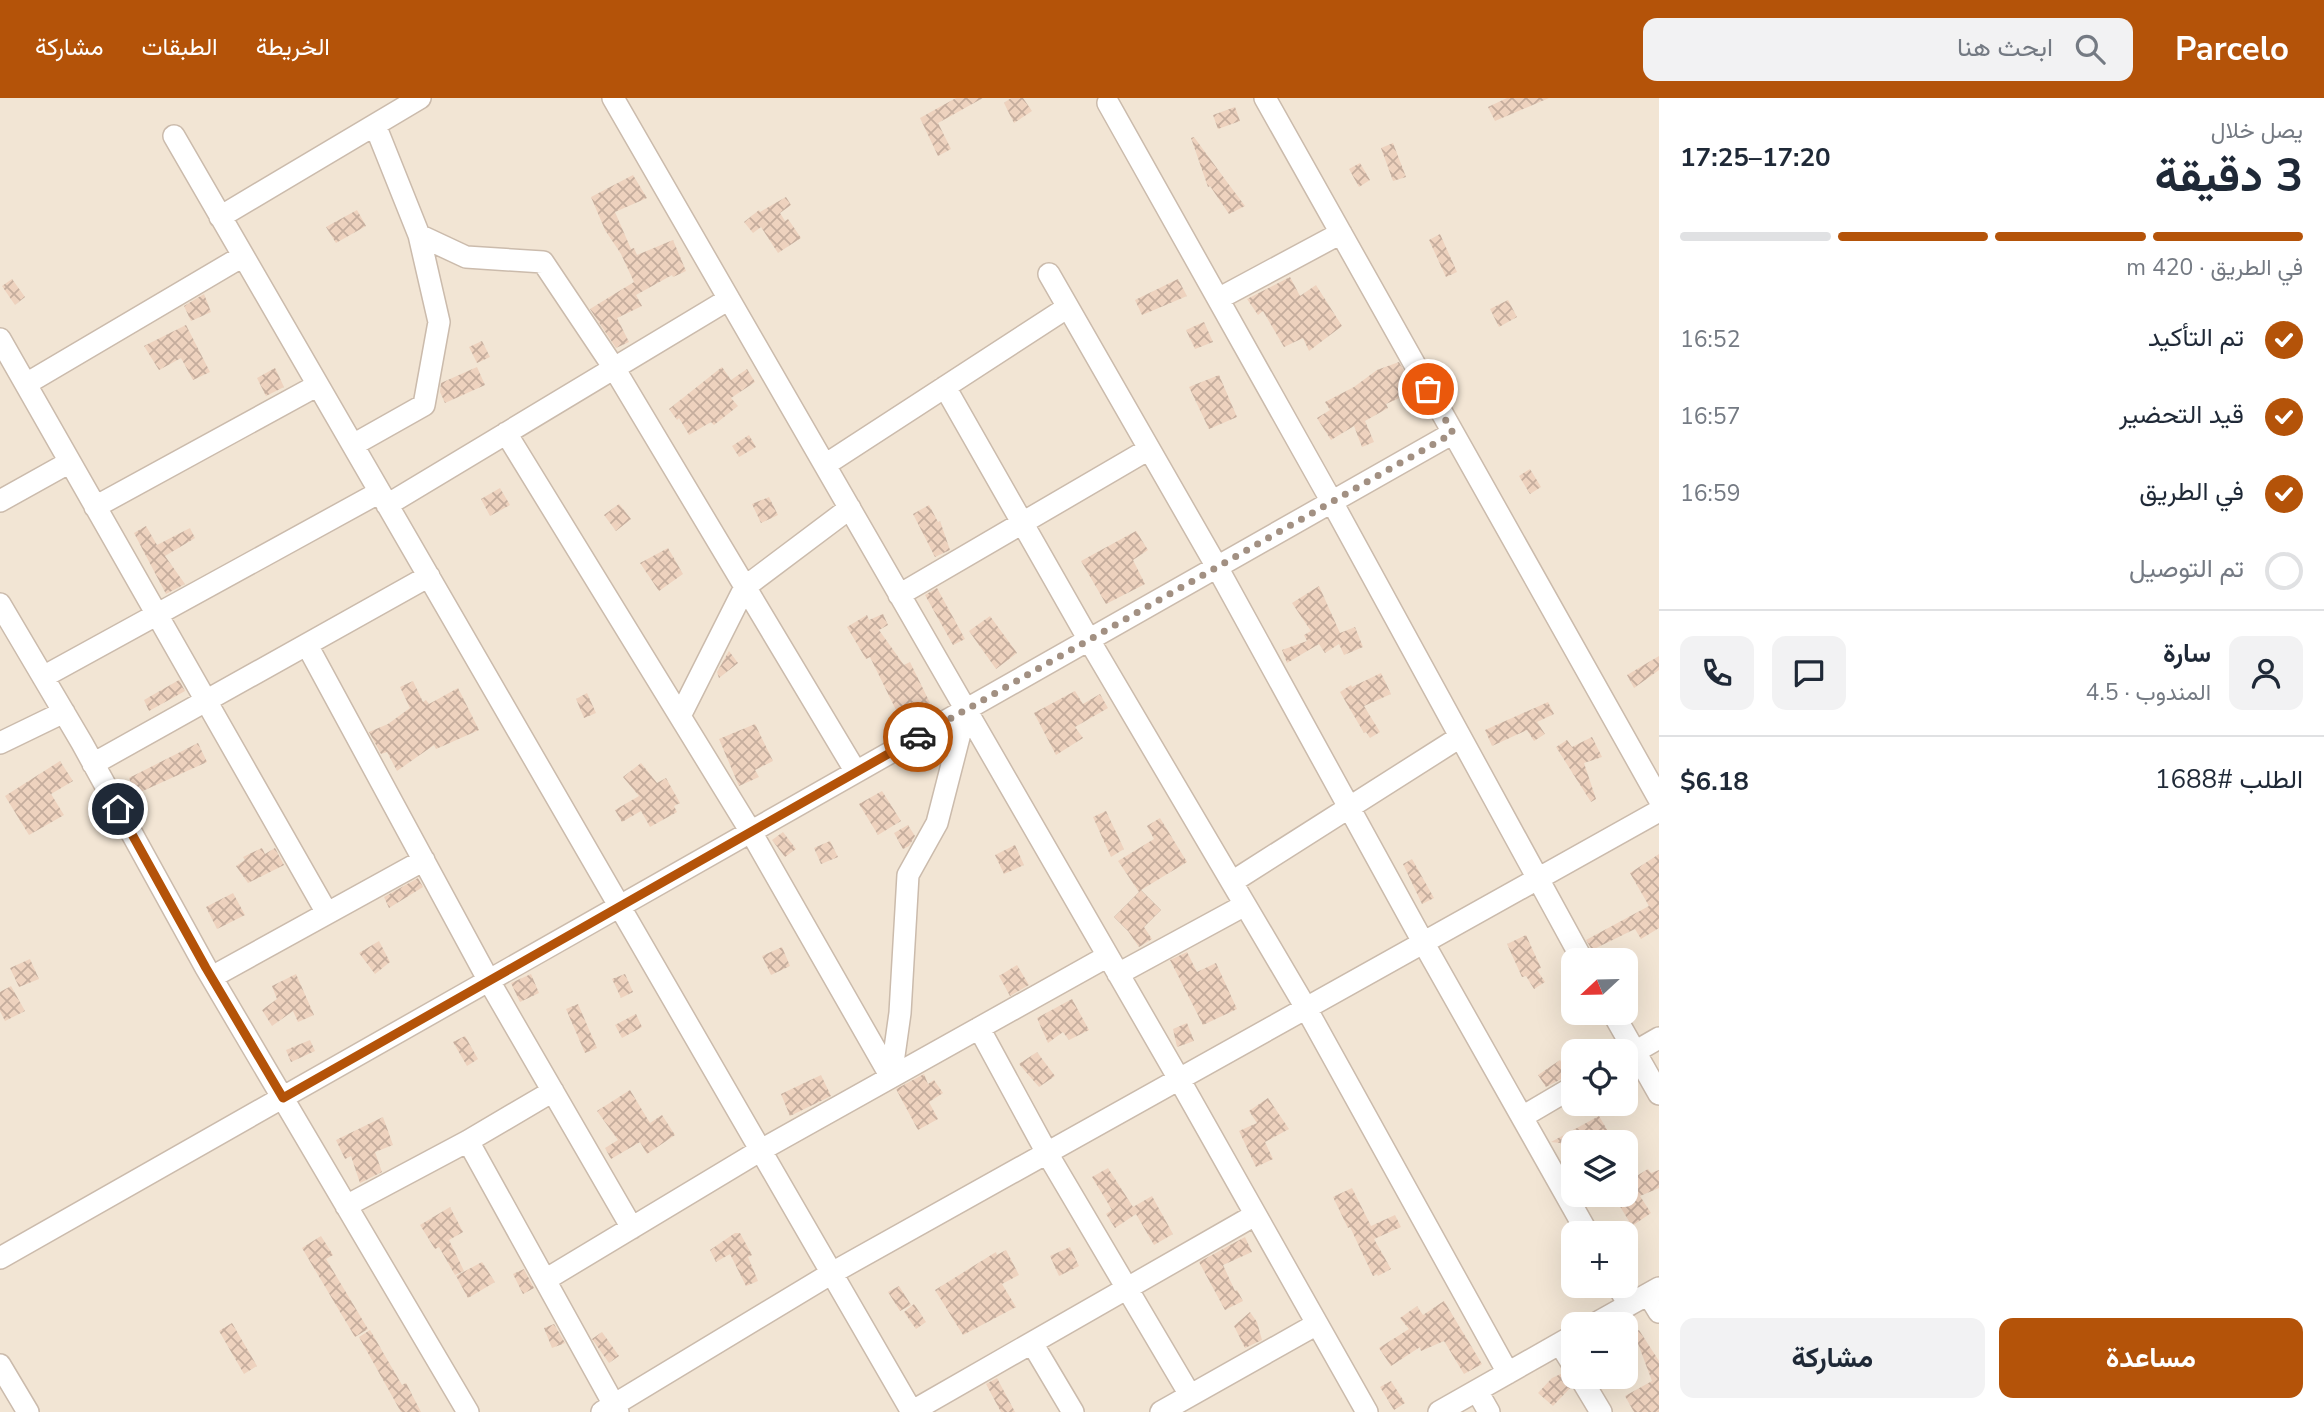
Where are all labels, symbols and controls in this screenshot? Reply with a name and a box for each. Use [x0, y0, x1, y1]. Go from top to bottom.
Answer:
search box [1643, 18, 2133, 81]
text: Parcelo [2175, 27, 2289, 72]
text: ابحث هنا [1957, 30, 2053, 65]
icon: search [2071, 30, 2109, 68]
text: مشاركة [35, 31, 103, 63]
text: الطبقات [141, 31, 218, 63]
text: الخريطة [256, 31, 330, 63]
text: يصل خلال [2211, 115, 2303, 146]
text: 17:20–17:25 [1680, 140, 1831, 175]
text: 3 دقيقة [2155, 144, 2303, 207]
text: في الطريق · 420 m [2126, 252, 2303, 283]
text: تم التأكيد [2148, 320, 2244, 355]
icon: check [2265, 321, 2303, 359]
text: 16:52 [1680, 324, 1740, 355]
pin [1398, 359, 1458, 419]
icon: bag [1409, 370, 1447, 408]
text: قيد التحضير [2119, 397, 2244, 432]
icon: check [2265, 398, 2303, 436]
text: 16:57 [1680, 401, 1740, 432]
text: في الطريق [2139, 474, 2244, 509]
icon: check [2265, 475, 2303, 513]
text: 16:59 [1680, 478, 1740, 509]
text: تم التوصيل [2129, 551, 2244, 586]
button: phone [1680, 636, 1754, 710]
button: chat [1772, 636, 1846, 710]
text: سارة [2163, 636, 2211, 671]
button: person [2229, 636, 2303, 710]
text: المندوب · 4.5 [2086, 677, 2211, 708]
courier [883, 702, 953, 772]
icon: car [899, 718, 937, 756]
text: الطلب #1688 [2155, 762, 2303, 797]
text: $6.18 [1680, 764, 1749, 799]
pin [88, 779, 148, 839]
icon: home [99, 790, 137, 828]
north arrow [1561, 948, 1638, 1026]
map controls [1561, 948, 1638, 1389]
button: locate [1561, 1039, 1638, 1116]
button: layers [1561, 1130, 1638, 1207]
button: + [1561, 1221, 1638, 1298]
button: − [1561, 1312, 1638, 1389]
button: مشاركة [1680, 1318, 1985, 1398]
button: مساعدة [1999, 1318, 2303, 1398]

